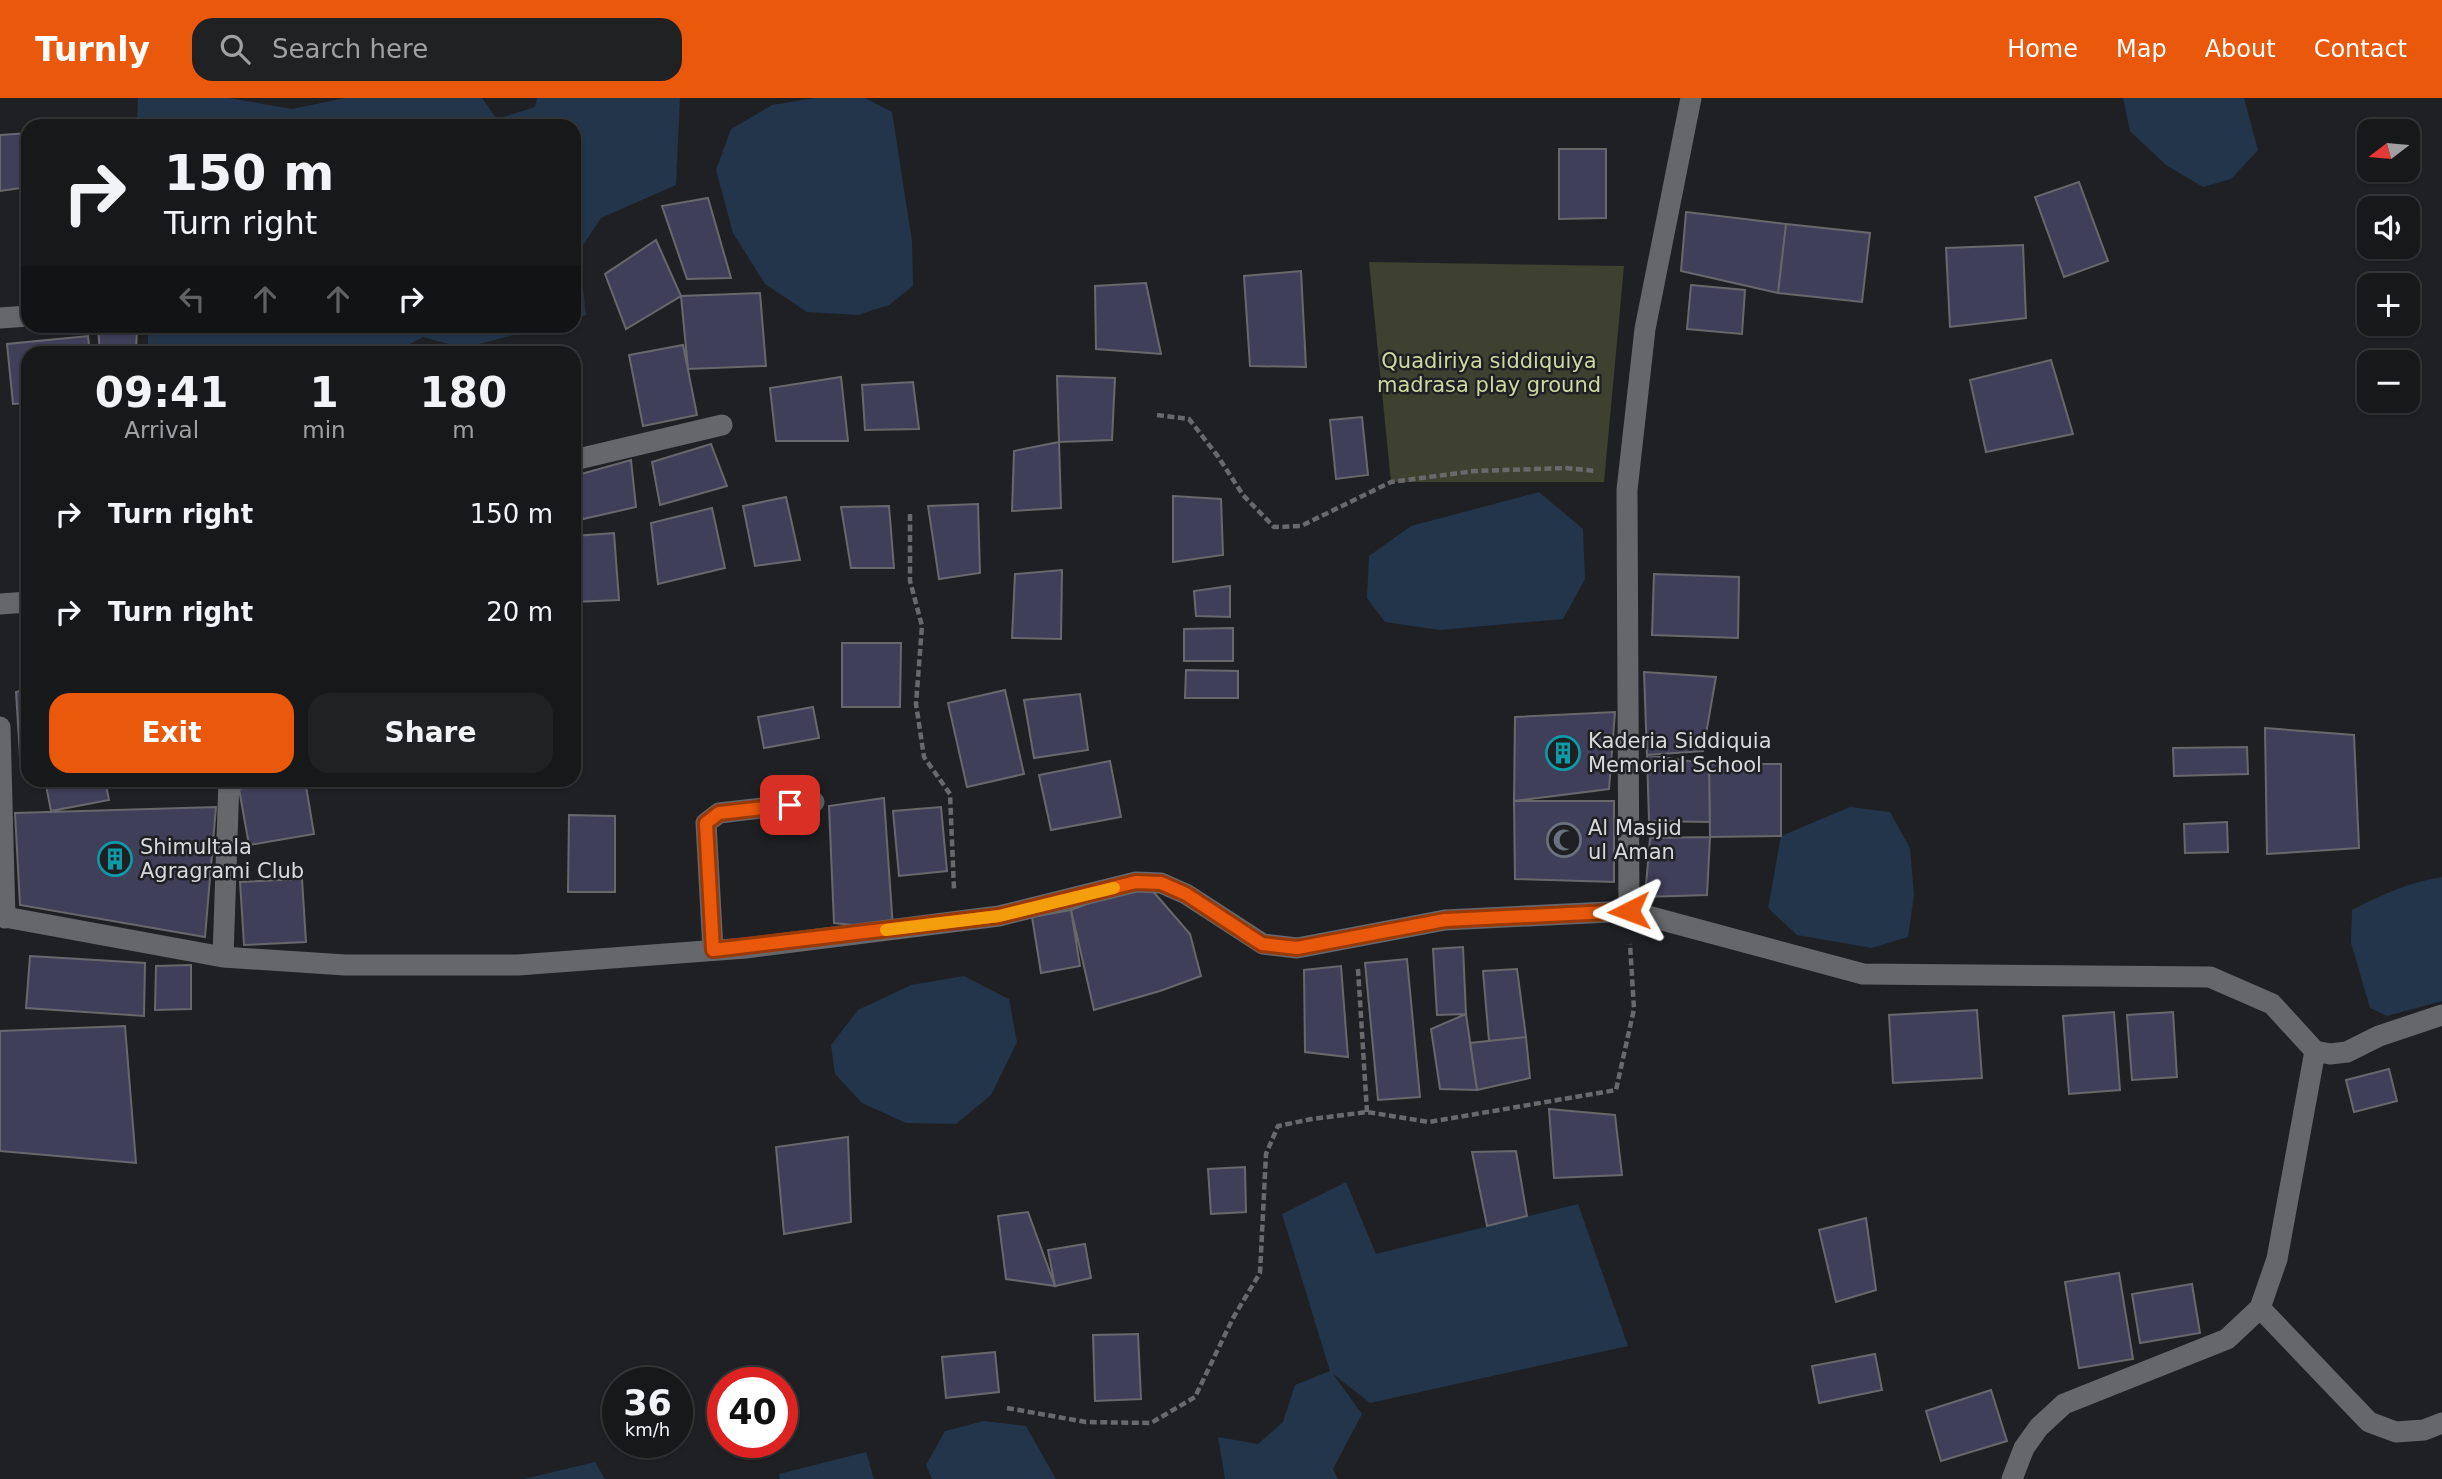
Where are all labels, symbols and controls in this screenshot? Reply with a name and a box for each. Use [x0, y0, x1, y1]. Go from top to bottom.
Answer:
search box [192, 18, 682, 81]
text: Turnly [35, 30, 150, 69]
icon: search [216, 30, 254, 68]
text: Search here [272, 34, 428, 64]
text: Home [2007, 35, 2078, 63]
text: Map [2116, 35, 2167, 63]
text: About [2205, 35, 2276, 63]
text: Contact [2314, 35, 2407, 63]
north arrow [2357, 119, 2420, 182]
map controls [2357, 119, 2420, 413]
text: 150 m [164, 145, 334, 202]
icon: right [49, 147, 140, 238]
button: sound [2357, 196, 2420, 259]
text: Turn right [164, 204, 317, 242]
button: + [2357, 273, 2420, 336]
icon: left [173, 280, 211, 318]
icon: ahead [246, 280, 284, 318]
icon: ahead [319, 280, 357, 318]
icon: right [392, 280, 430, 318]
park label: Quadiriya siddiquiya madrasa play ground [1377, 349, 1601, 397]
button: − [2357, 350, 2420, 413]
text: 09:41 [95, 368, 229, 417]
text: 1 [309, 368, 339, 417]
text: 180 [420, 368, 507, 417]
text: Arrival [124, 417, 199, 443]
text: min [302, 417, 346, 443]
text: m [452, 417, 475, 443]
icon: right [49, 495, 87, 533]
text: Turn right [108, 499, 253, 529]
text: 150 m [470, 499, 553, 529]
icon: right [49, 593, 87, 631]
text: Turn right [108, 597, 253, 627]
text: 20 m [486, 597, 553, 627]
button: Exit [49, 693, 294, 773]
button: Share [308, 693, 553, 773]
place label: Kaderia Siddiquia Memorial School [1588, 729, 1772, 777]
building icon: Kaderia Siddiquia Memorial School [1544, 734, 1582, 772]
pin [760, 775, 820, 835]
icon: arrive [771, 786, 809, 824]
place label: Al Masjid ul Aman [1588, 816, 1682, 864]
mosque icon: Al Masjid ul Aman [1545, 821, 1583, 859]
place label: Shimultala Agragrami Club [140, 835, 304, 883]
building icon: Shimultala Agragrami Club [96, 840, 134, 878]
position arrow [1592, 874, 1666, 948]
speed limit sign: 40 [707, 1367, 798, 1458]
text: 36 [623, 1383, 672, 1423]
text: km/h [625, 1419, 670, 1440]

